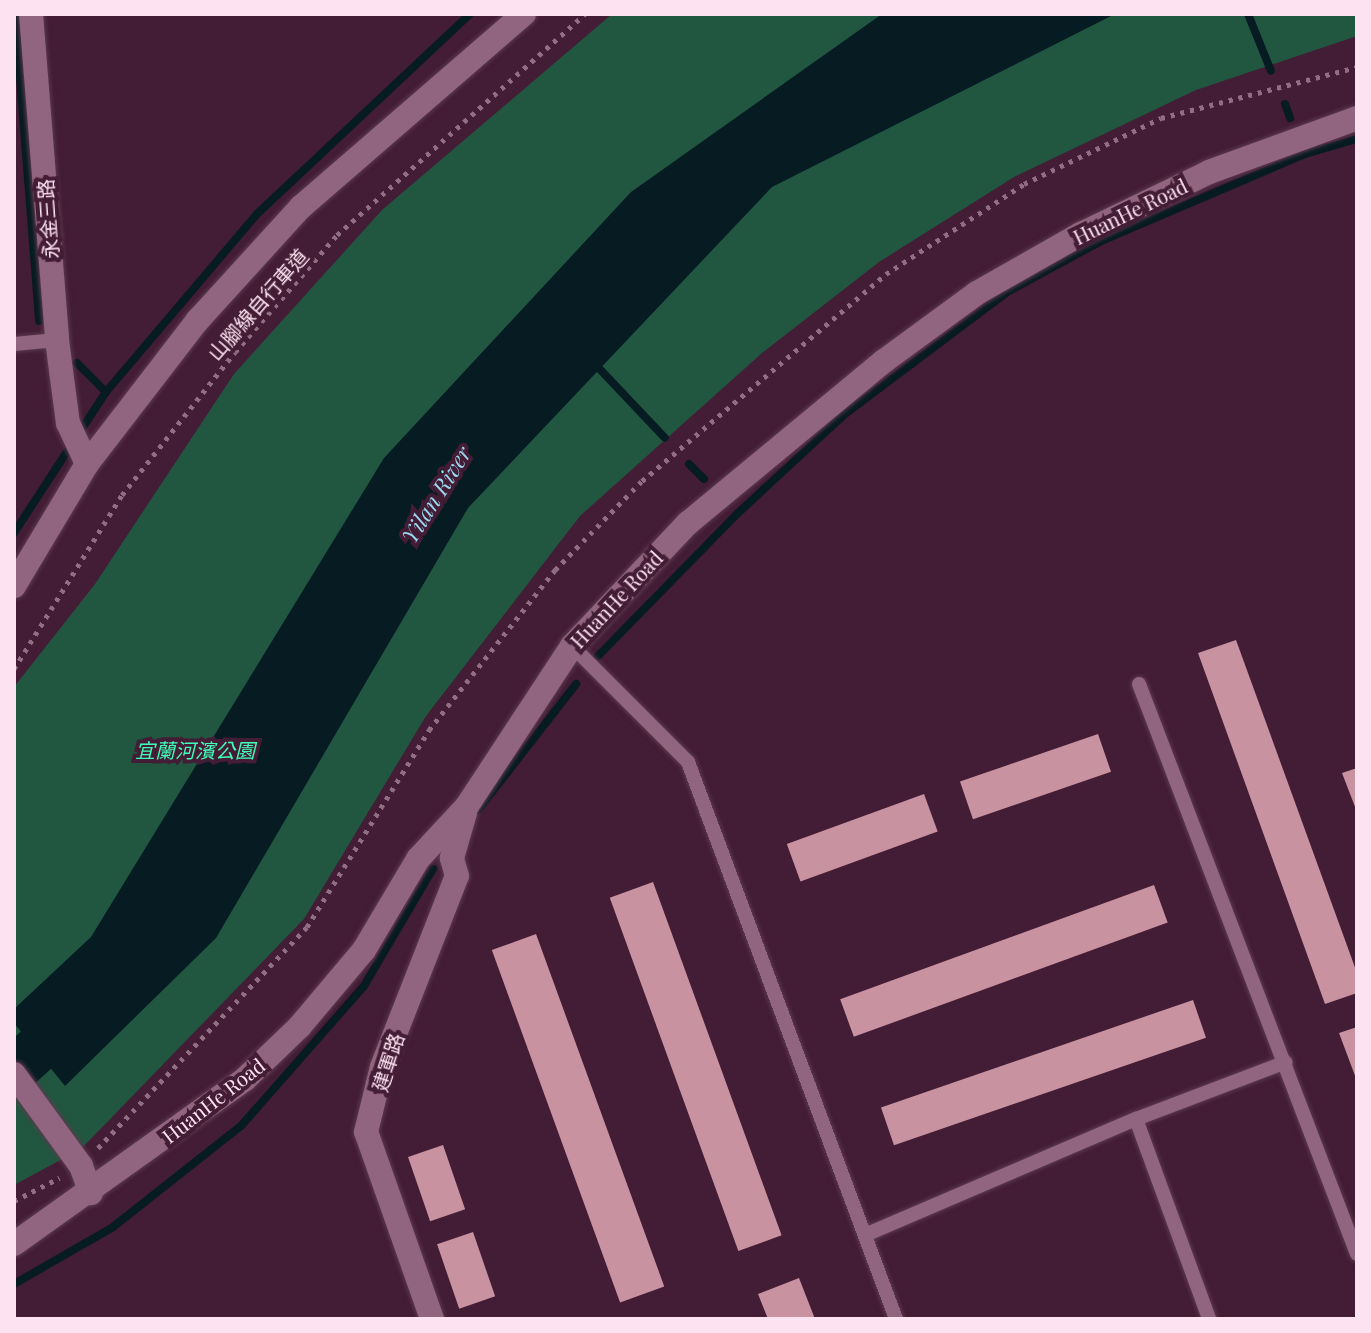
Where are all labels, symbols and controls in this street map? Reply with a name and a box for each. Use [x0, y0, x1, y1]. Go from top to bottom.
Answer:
street label: HuanHe Road [1069, 173, 1191, 249]
street label: 永金三路 [32, 178, 62, 260]
street label: 山腳線自行車道 [202, 243, 312, 365]
water label: Yilan River [396, 442, 476, 548]
street label: HuanHe Road [565, 546, 667, 652]
park label: 宜蘭河濱公園 [135, 737, 255, 761]
street label: 建軍路 [366, 1030, 408, 1094]
street label: HuanHe Road [157, 1052, 269, 1148]

